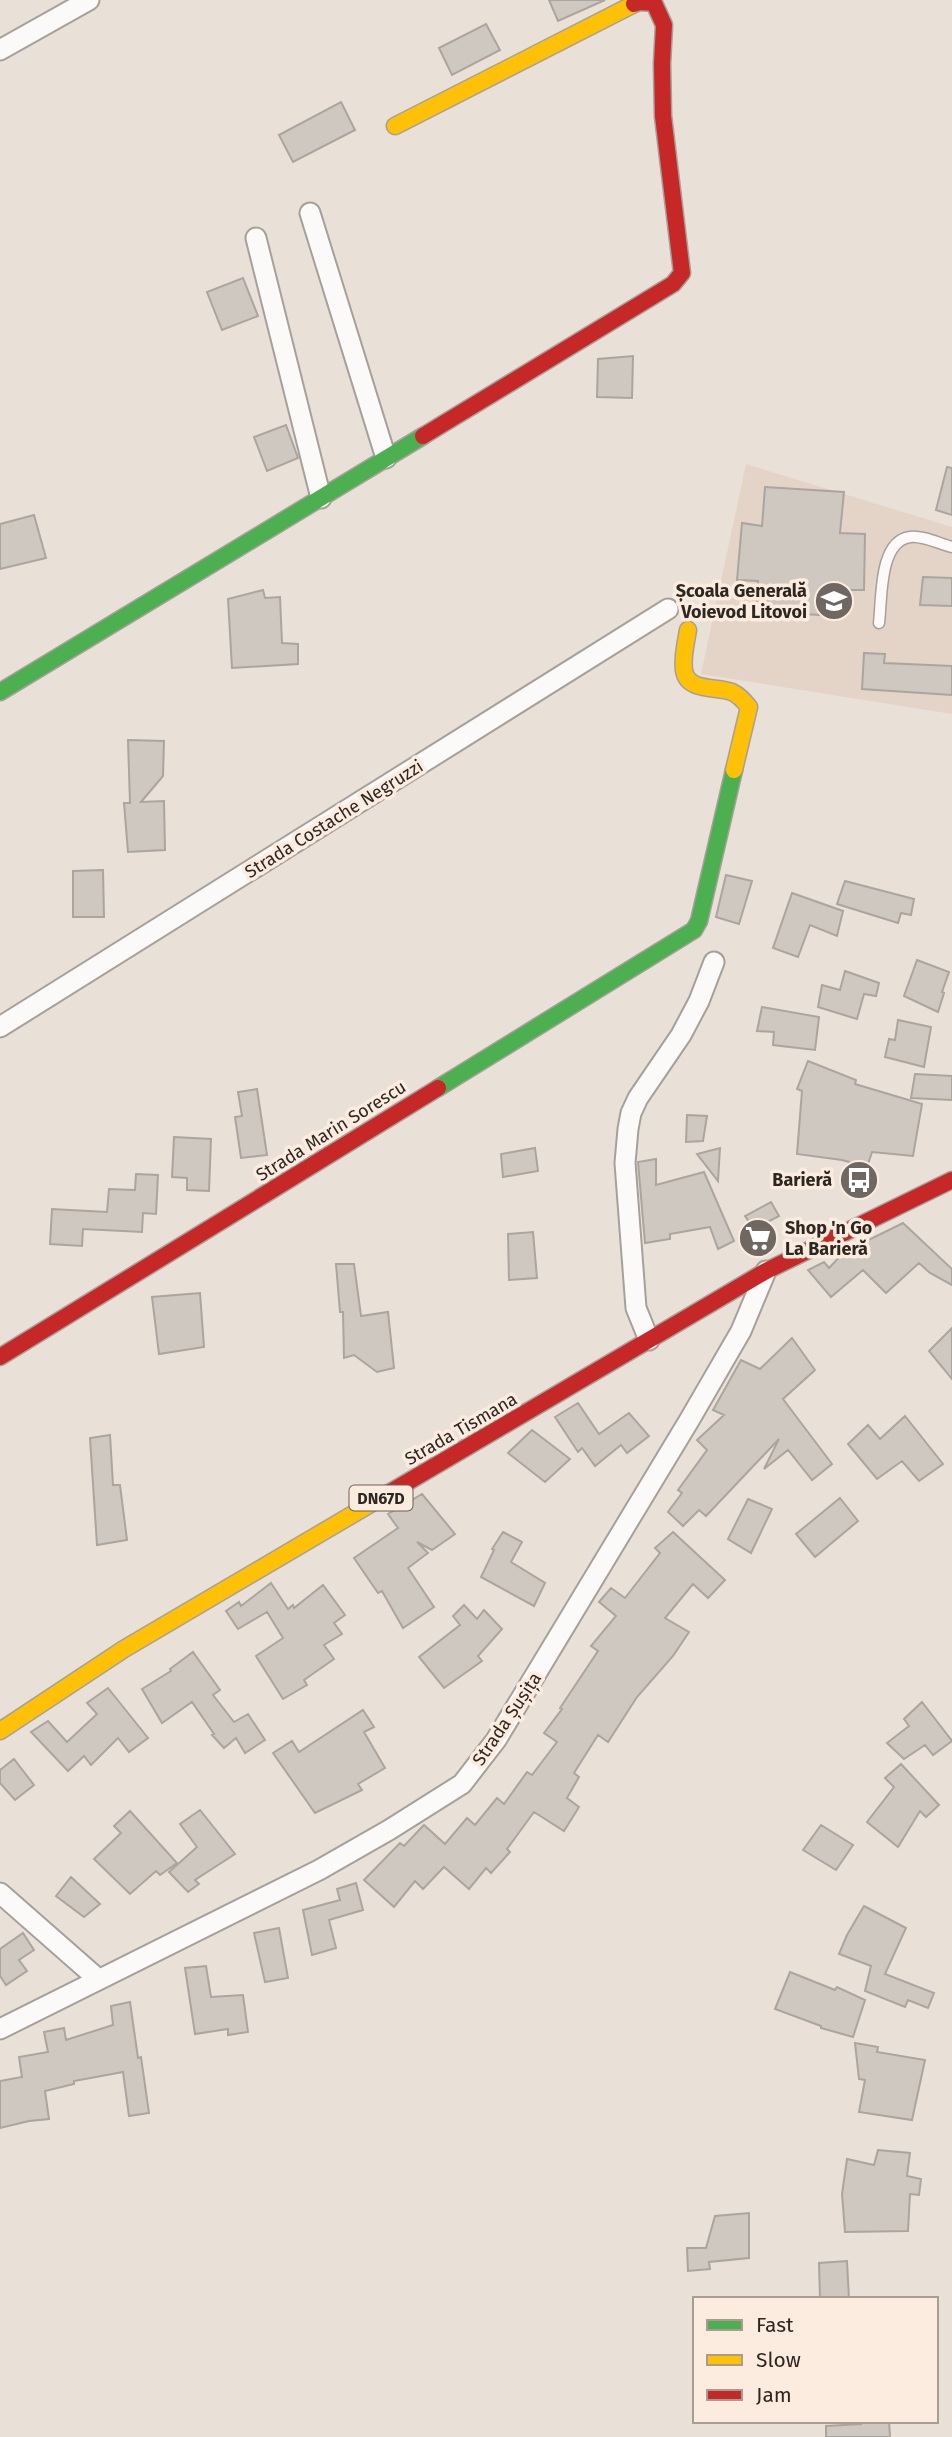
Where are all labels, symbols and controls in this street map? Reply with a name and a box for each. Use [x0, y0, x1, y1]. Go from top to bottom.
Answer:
place label: Școala Generală Voievod Litovoi [676, 580, 807, 623]
school or university icon: Școala Generală Voievod Litovoi [813, 580, 855, 622]
street label: Strada Costache Negruzzi [241, 755, 427, 883]
street label: Strada Marin Sorescu [252, 1076, 410, 1186]
bus stop icon: Barieră [838, 1159, 880, 1201]
place label: Barieră [772, 1169, 832, 1191]
supermarket icon: Shop 'n Go La Barieră [737, 1217, 779, 1259]
place label: Shop 'n Go La Barieră [785, 1217, 872, 1260]
street label: Strada Tismana [401, 1388, 521, 1470]
road number: DN67D [350, 1486, 412, 1510]
street label: Strada Șușița [468, 1668, 547, 1770]
legend [693, 2297, 938, 2423]
text: Fast [756, 2312, 794, 2338]
text: Slow [756, 2347, 801, 2373]
text: Jam [756, 2382, 792, 2408]

